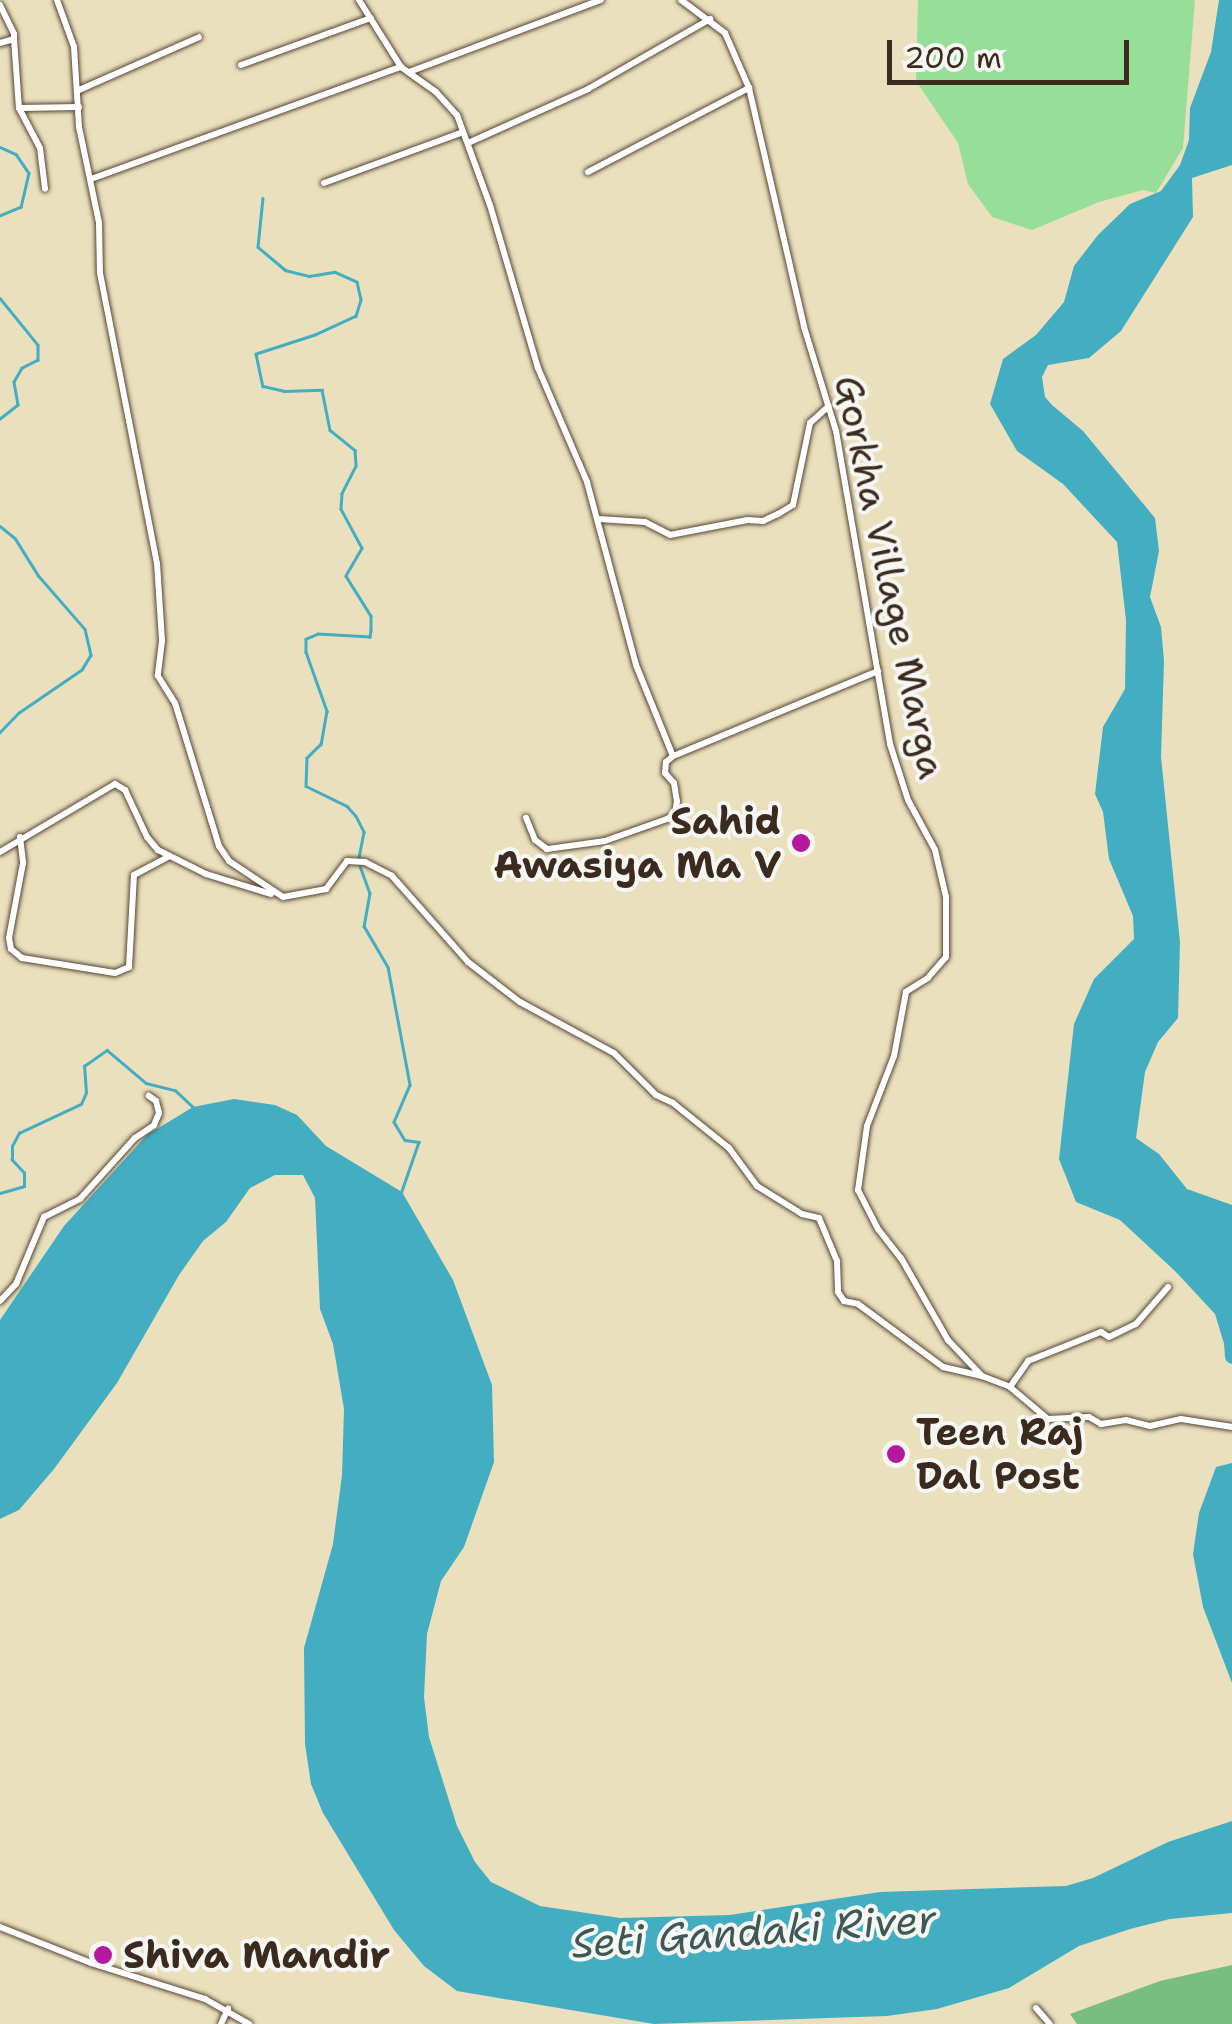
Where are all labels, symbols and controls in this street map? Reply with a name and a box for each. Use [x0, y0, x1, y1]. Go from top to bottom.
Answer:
scale bar [892, 20, 1134, 82]
text: 200 m [904, 37, 1002, 78]
street label: Gorkha Village Marga [825, 371, 955, 783]
place label: Sahid Awasiya Ma V [494, 798, 781, 888]
marker: Sahid Awasiya Ma V [790, 832, 812, 854]
place label: Teen Raj Dal Post [916, 1409, 1083, 1498]
marker: Teen Raj Dal Post [885, 1443, 907, 1465]
water label: Seti Gandaki River [570, 1894, 938, 1968]
place label: Shiva Mandir [123, 1932, 390, 1978]
marker: Shiva Mandir [92, 1944, 114, 1966]

